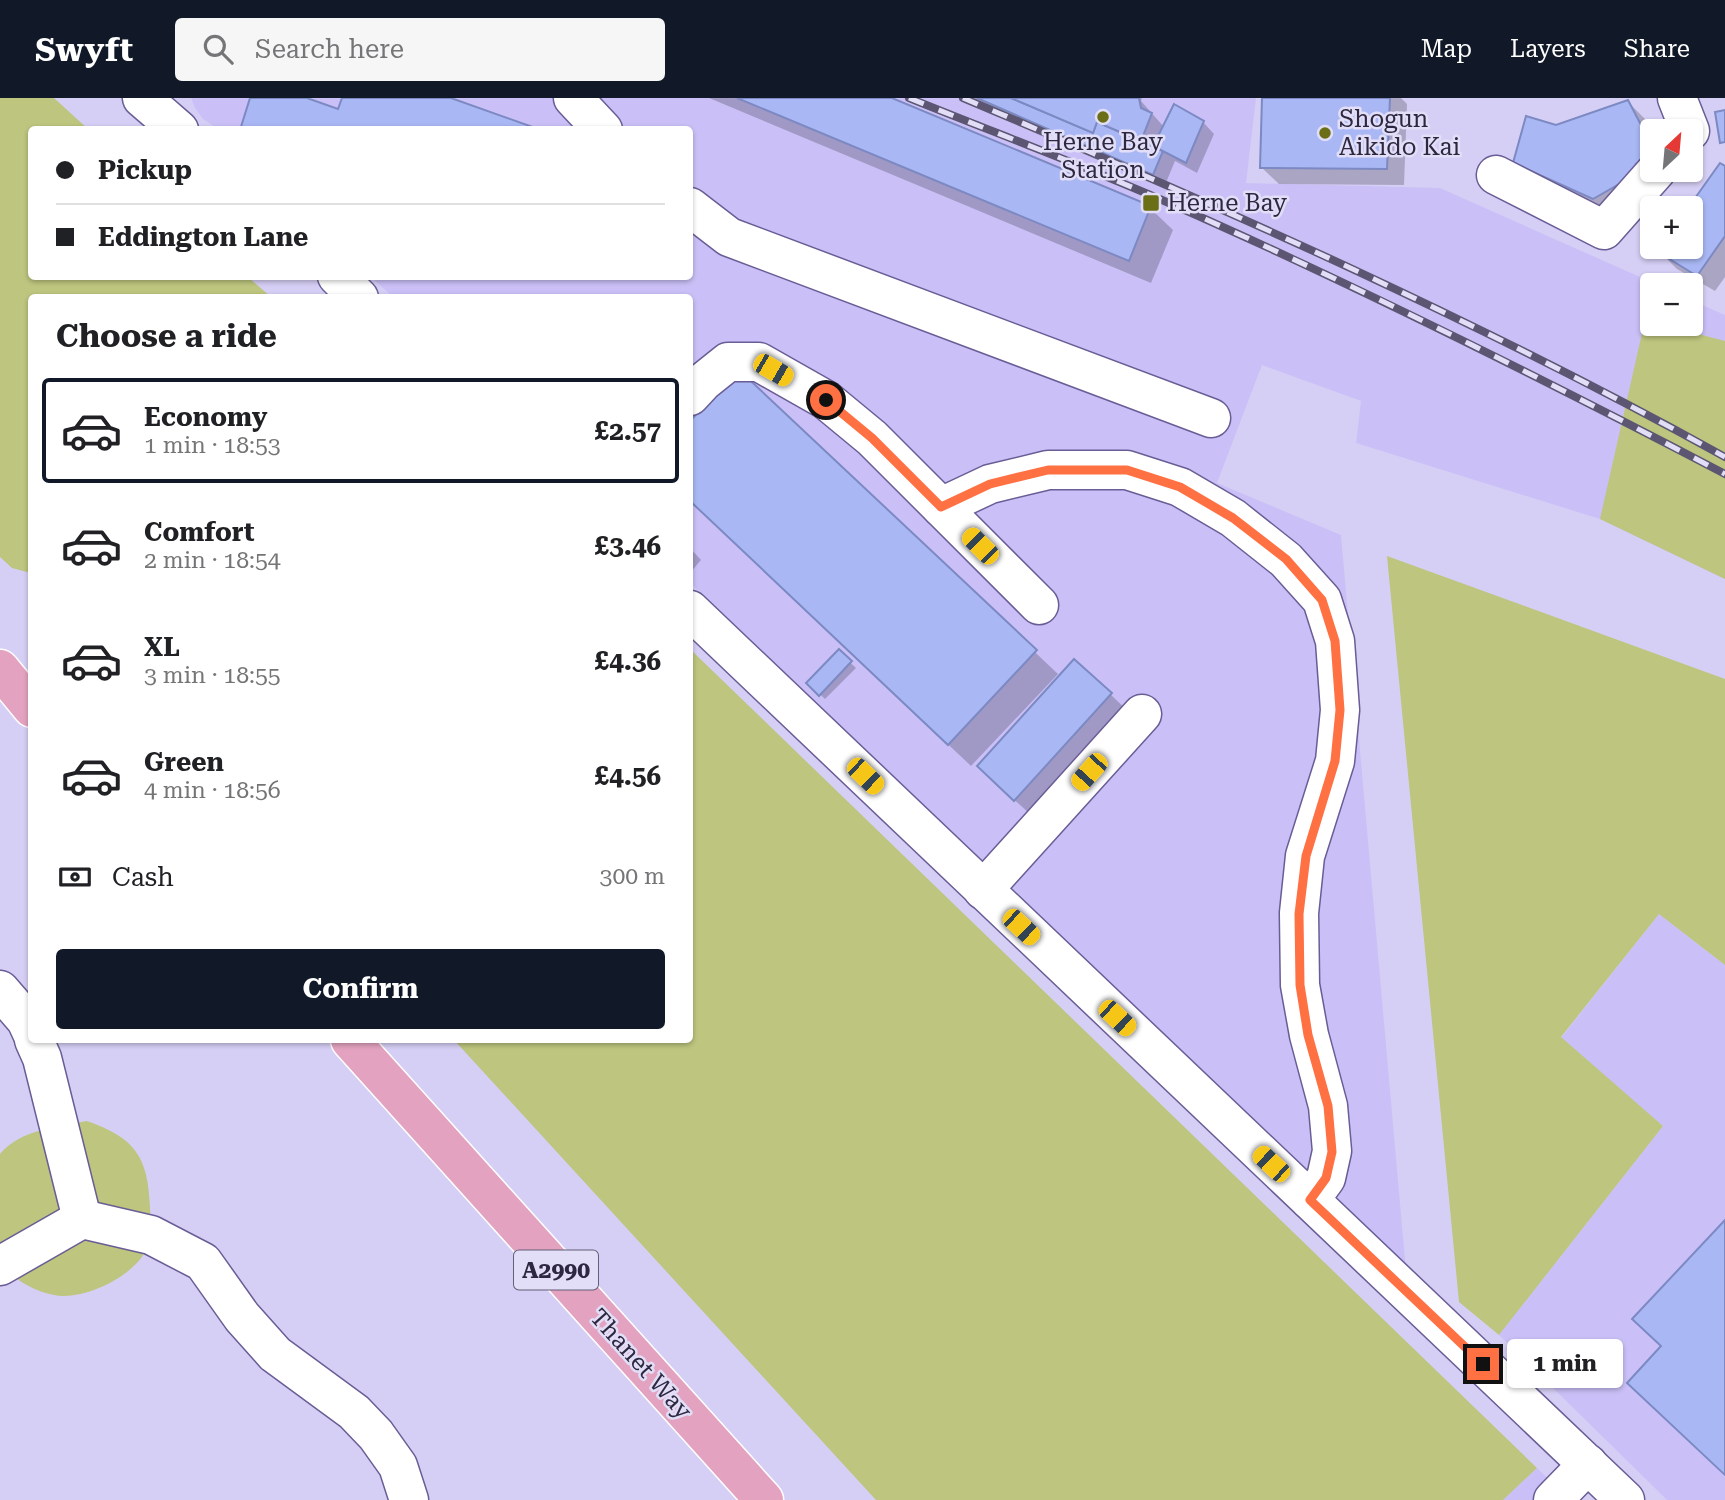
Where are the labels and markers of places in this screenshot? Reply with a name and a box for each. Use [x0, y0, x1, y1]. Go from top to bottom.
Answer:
place label: Shogun Aikido Kai [1339, 105, 1461, 161]
marker: Herne Bay Station [1095, 109, 1111, 125]
marker: Shogun Aikido Kai [1317, 125, 1333, 141]
place label: Herne Bay Station [1043, 128, 1164, 184]
place label: Herne Bay [1167, 189, 1288, 217]
marker: Herne Bay [1141, 193, 1161, 213]

